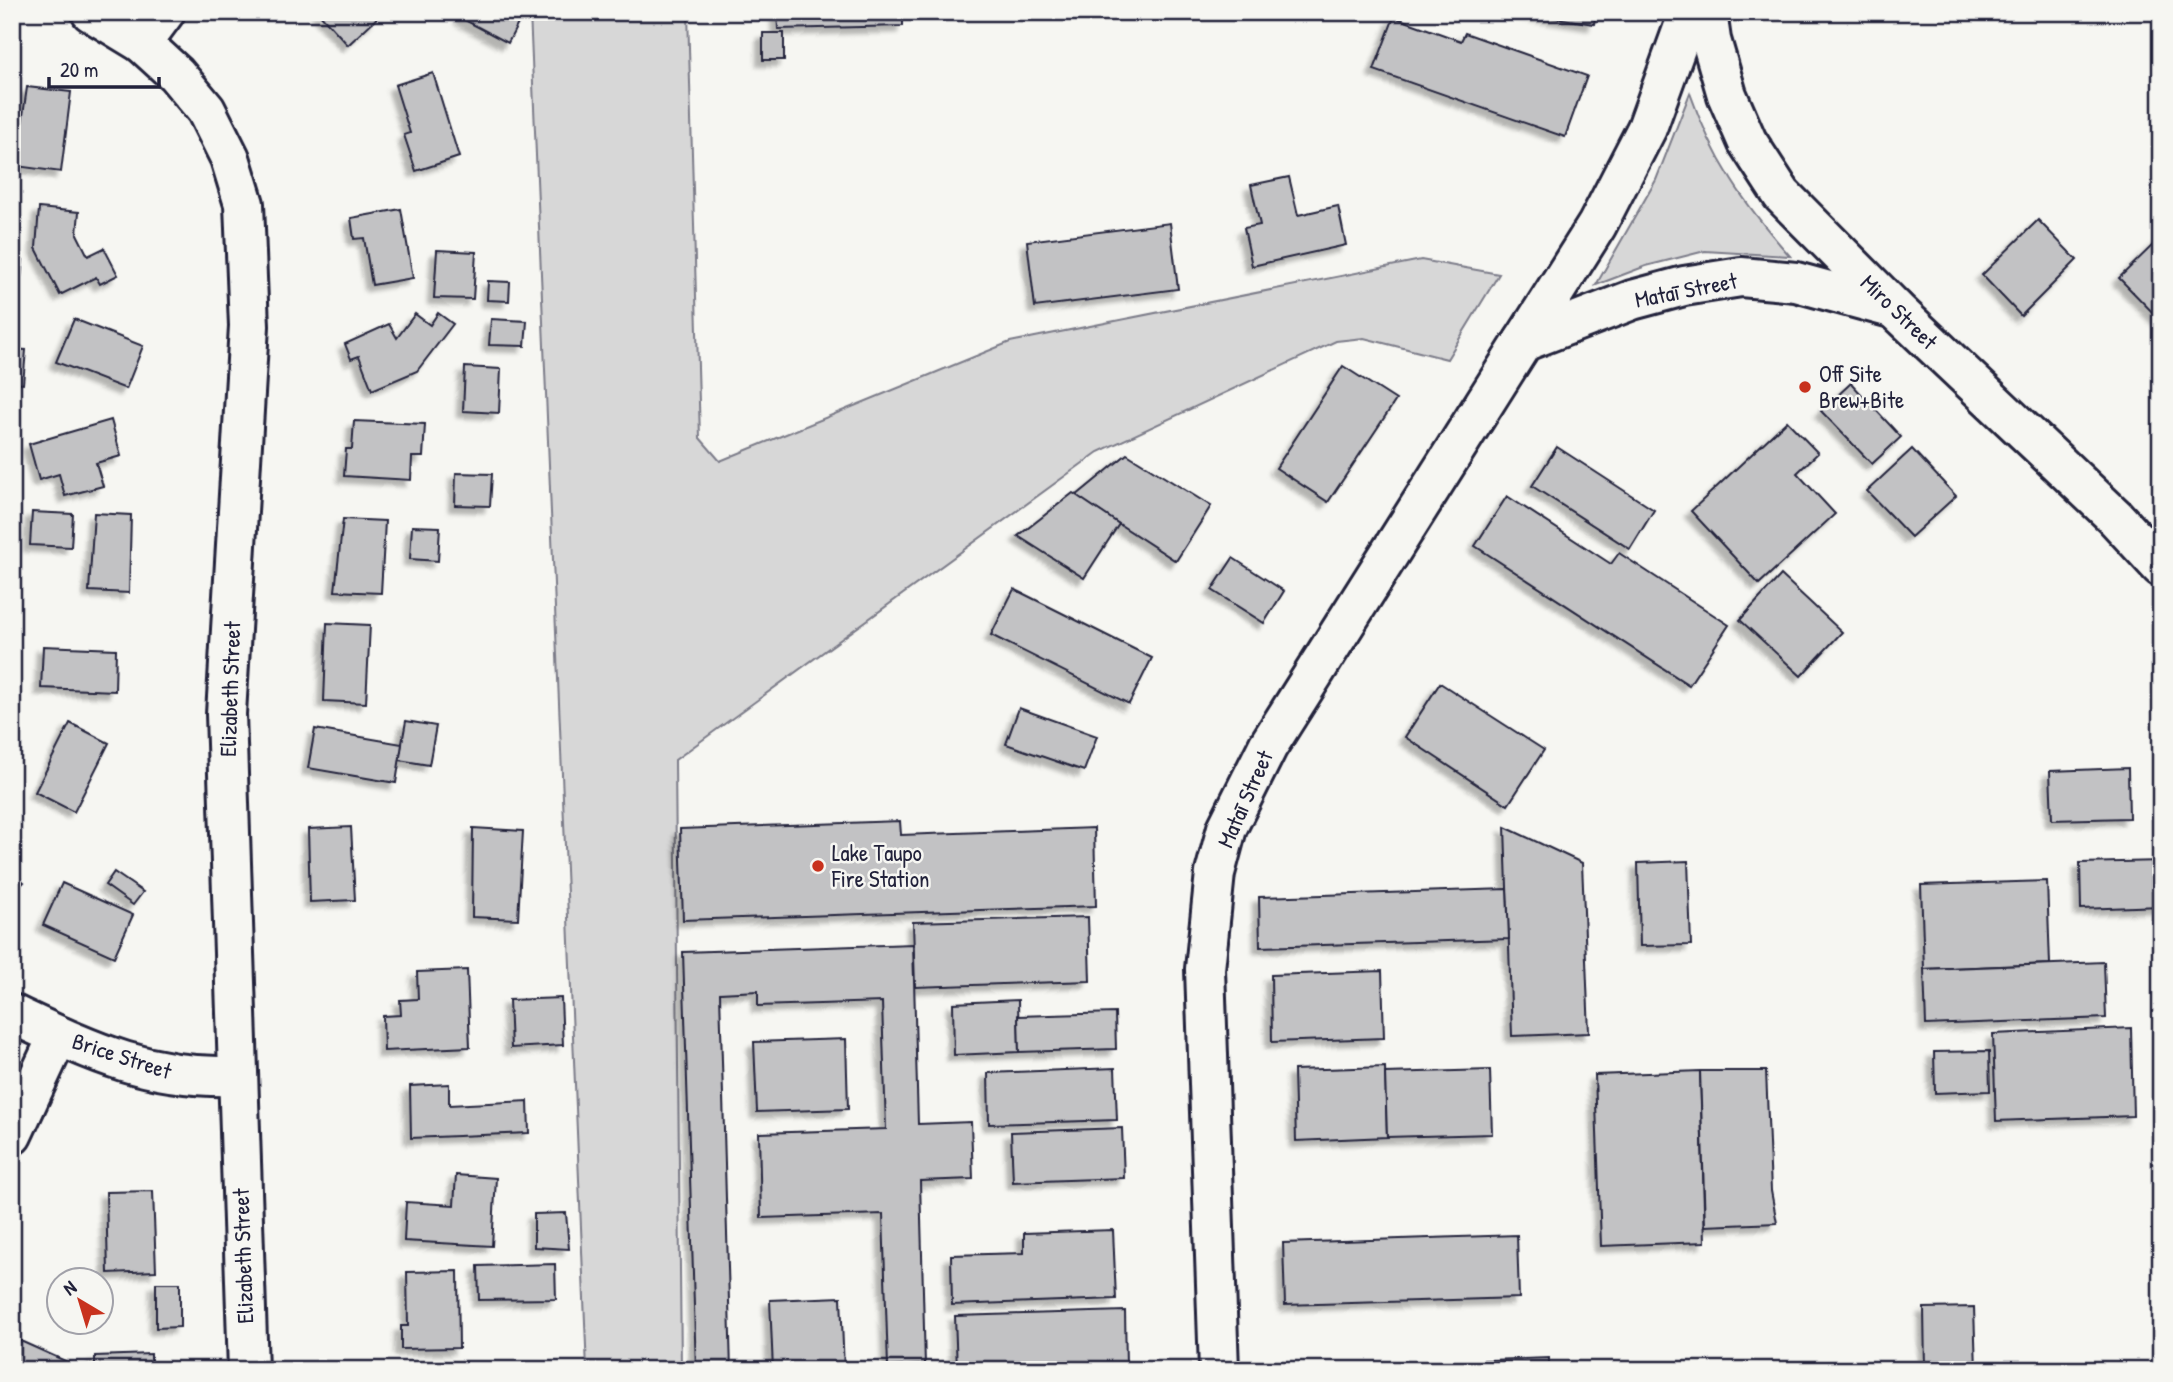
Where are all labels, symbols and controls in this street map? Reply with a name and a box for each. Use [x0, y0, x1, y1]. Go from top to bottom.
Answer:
scale bar [49, 46, 159, 90]
text: 20 m [60, 55, 98, 84]
street label: Mataī Street [1632, 264, 1741, 315]
street label: Miro Street [1854, 267, 1945, 357]
place label: Off Site Brew+Bite [1819, 358, 1904, 415]
marker: Off Site Brew+Bite [1797, 379, 1813, 395]
street label: Elizabeth Street [212, 620, 247, 757]
street label: Mataī Street [1209, 744, 1280, 852]
place label: Lake Taupo Fire Station [831, 837, 929, 894]
marker: Lake Taupo Fire Station [810, 858, 826, 874]
street label: Brice Street [69, 1025, 177, 1086]
street label: Elizabeth Street [225, 1187, 260, 1324]
north arrow [46, 1266, 116, 1336]
text: N [58, 1274, 82, 1301]

